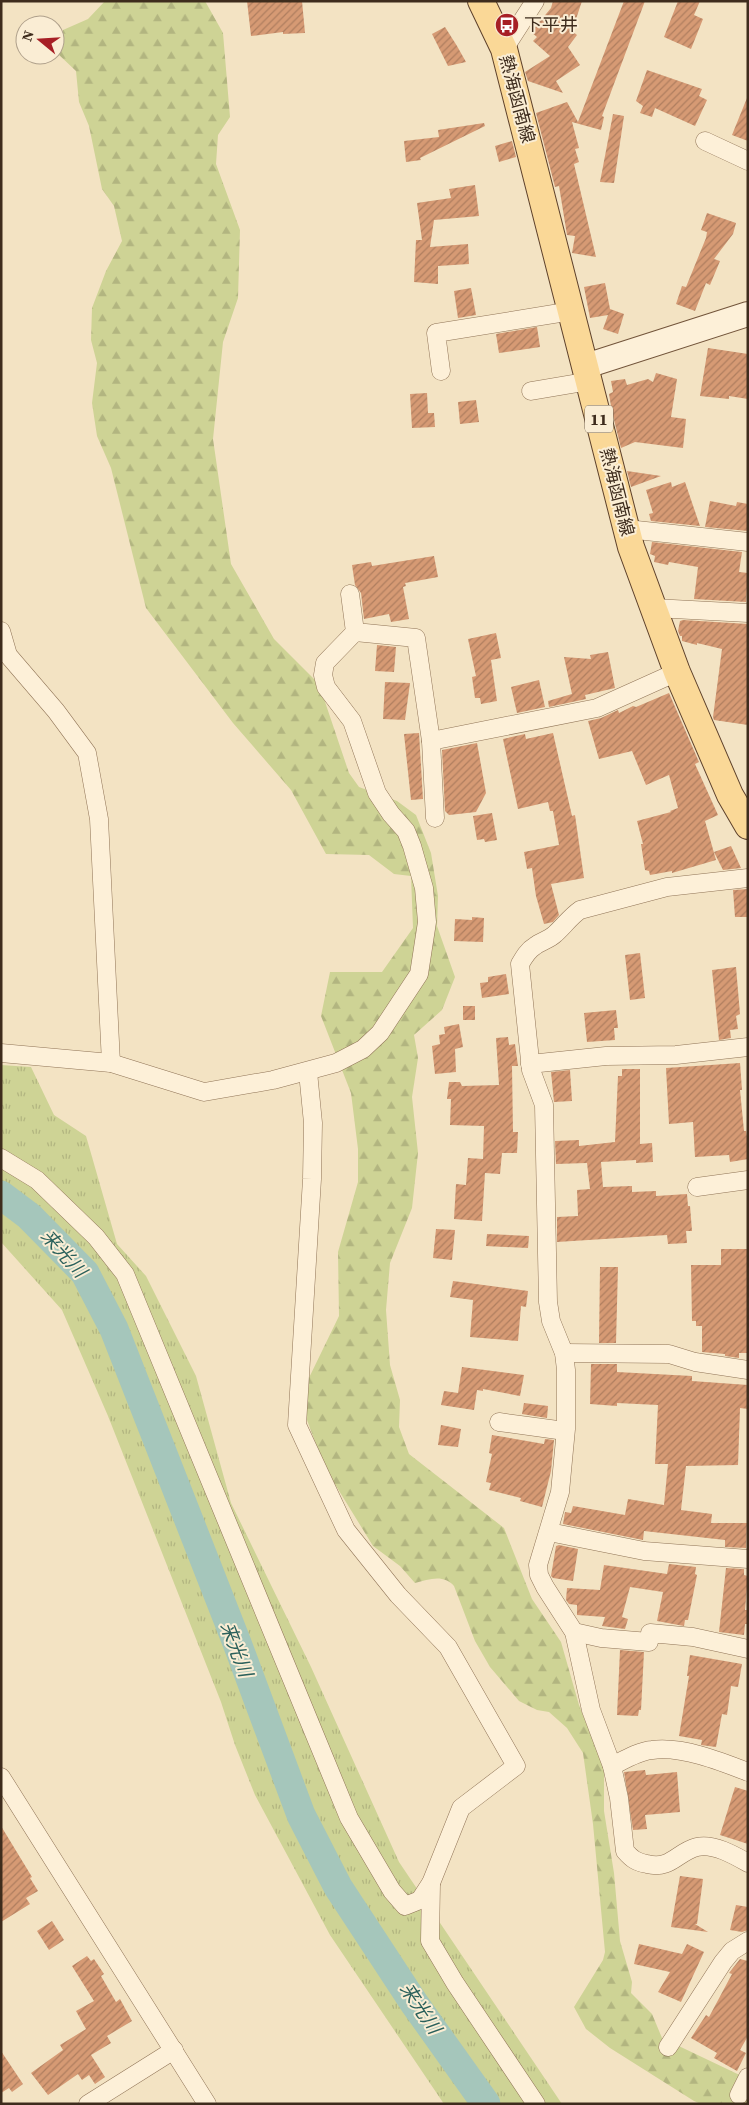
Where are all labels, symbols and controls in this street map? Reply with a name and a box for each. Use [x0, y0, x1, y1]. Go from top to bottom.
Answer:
bus stop icon: 下平井 [494, 12, 520, 38]
place label: 下平井 [524, 12, 578, 37]
north arrow [15, 15, 65, 65]
text: N [17, 28, 39, 44]
street label: 熱海函南線 [494, 52, 541, 146]
road number: 11 [585, 406, 613, 432]
street label: 熱海函南線 [594, 445, 641, 539]
water label: 来光川 [35, 1223, 94, 1284]
water label: 来光川 [215, 1618, 260, 1682]
water label: 来光川 [394, 1977, 449, 2041]

